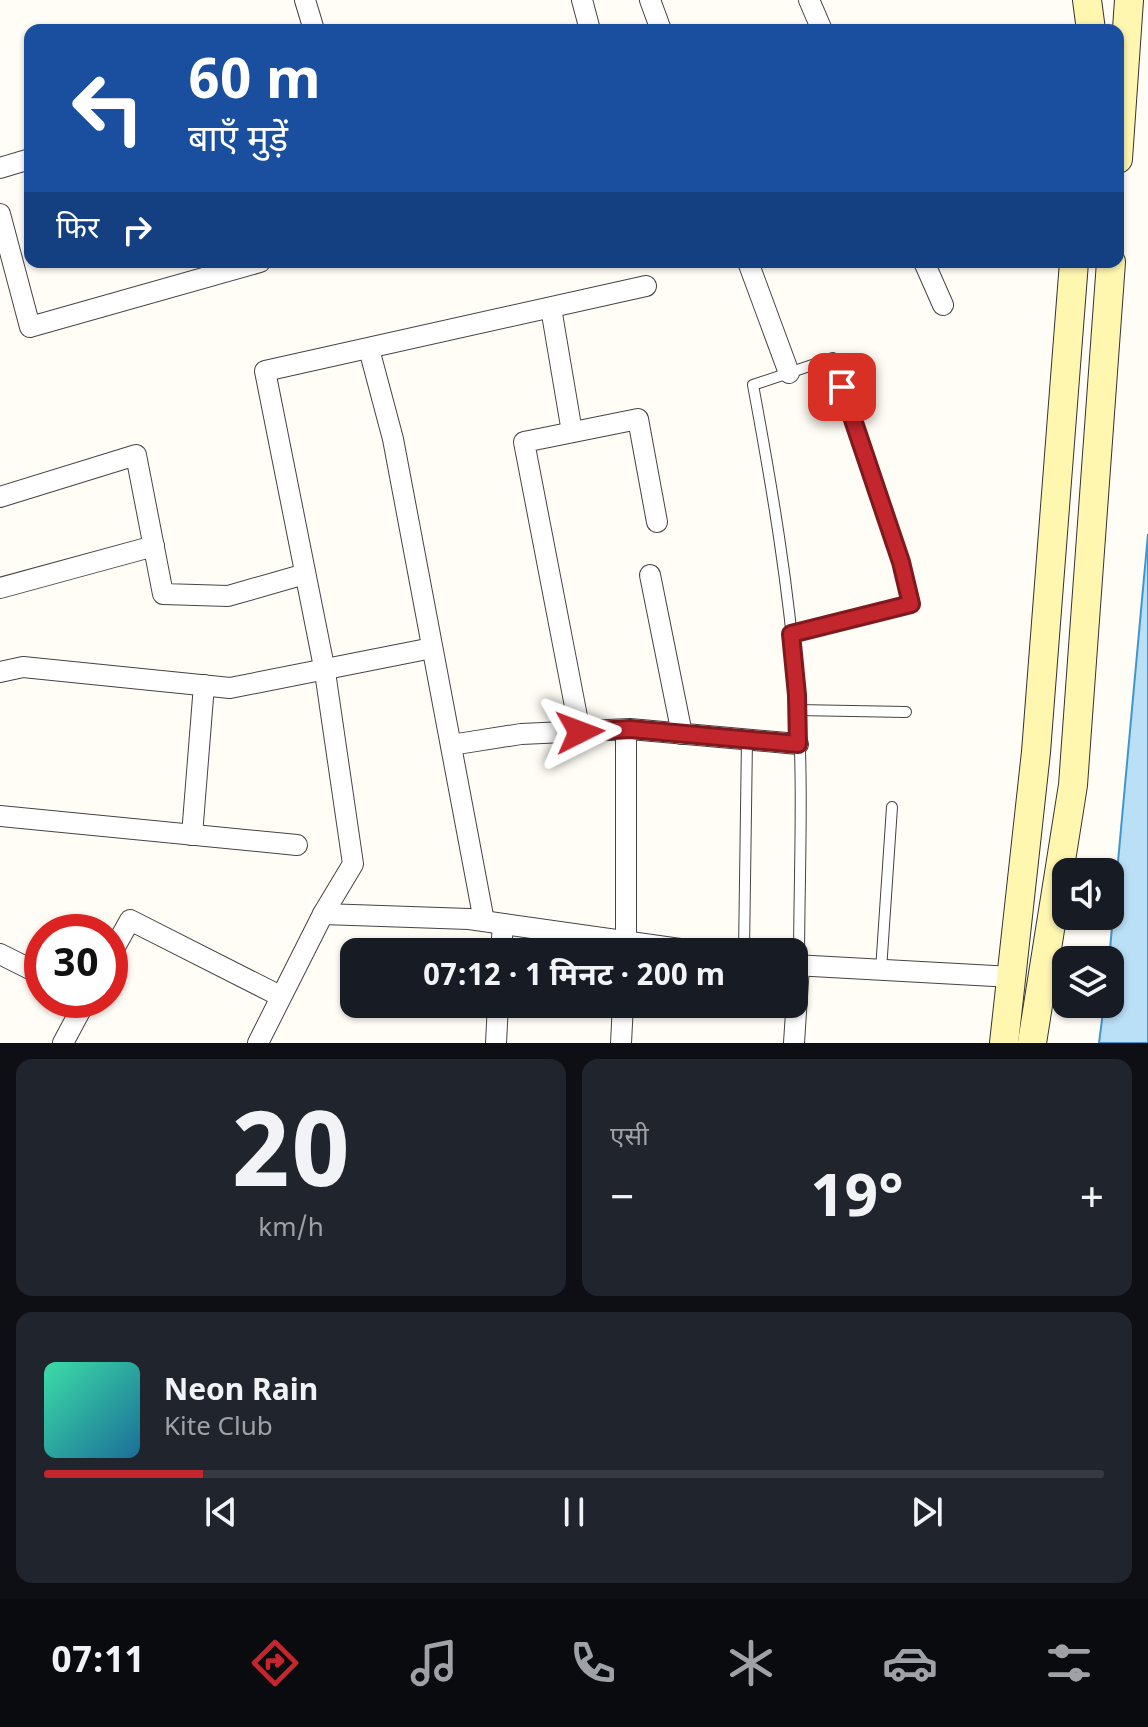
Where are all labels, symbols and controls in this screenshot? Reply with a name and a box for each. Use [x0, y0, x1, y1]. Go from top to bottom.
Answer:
text: 60 m [188, 48, 321, 121]
icon: left [56, 56, 160, 160]
text: बाएँ मुड़ें [188, 119, 288, 166]
icon: right [115, 208, 159, 252]
text: फिर [56, 211, 99, 250]
pin [808, 353, 876, 421]
icon: arrive [820, 365, 864, 409]
position arrow [538, 690, 622, 774]
map controls [1052, 858, 1124, 1018]
button: sound [1052, 858, 1124, 930]
speed limit sign: 30 [24, 914, 128, 1018]
button: layers [1052, 946, 1124, 1018]
text: 07:12 · 1 मिनट · 200 m [423, 958, 725, 997]
text: 20 [232, 1093, 350, 1228]
text: एसी [610, 1122, 649, 1156]
text: 19° [810, 1162, 904, 1240]
text: − [610, 1172, 634, 1229]
text: + [1080, 1172, 1104, 1229]
text: km/h [258, 1213, 324, 1247]
text: Neon Rain [164, 1373, 318, 1412]
text: Kite Club [164, 1412, 273, 1446]
icon: previous [199, 1490, 243, 1534]
icon: pause [552, 1490, 596, 1534]
icon: next [905, 1490, 949, 1534]
icon: directions [247, 1635, 303, 1691]
icon: music [406, 1635, 462, 1691]
icon: phone [565, 1635, 621, 1691]
icon: climate [723, 1635, 779, 1691]
icon: car [882, 1635, 938, 1691]
icon: filters [1041, 1635, 1097, 1691]
text: 07:11 [51, 1640, 145, 1687]

